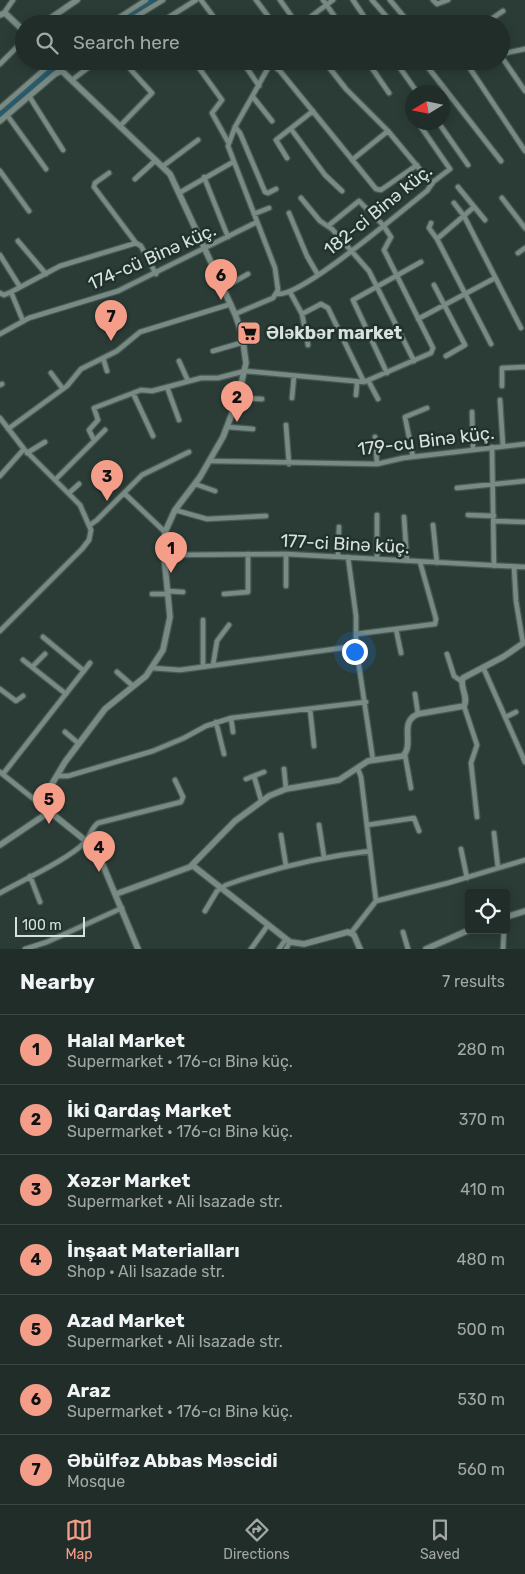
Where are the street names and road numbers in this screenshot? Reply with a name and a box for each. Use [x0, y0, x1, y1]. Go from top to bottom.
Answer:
street label: 182-ci Binə küç. [319, 160, 437, 260]
street label: 174-cü Binə küç. [85, 219, 219, 295]
street label: 179-cu Binə küç. [356, 422, 496, 460]
street label: 177-ci Binə küç. [280, 530, 410, 558]

